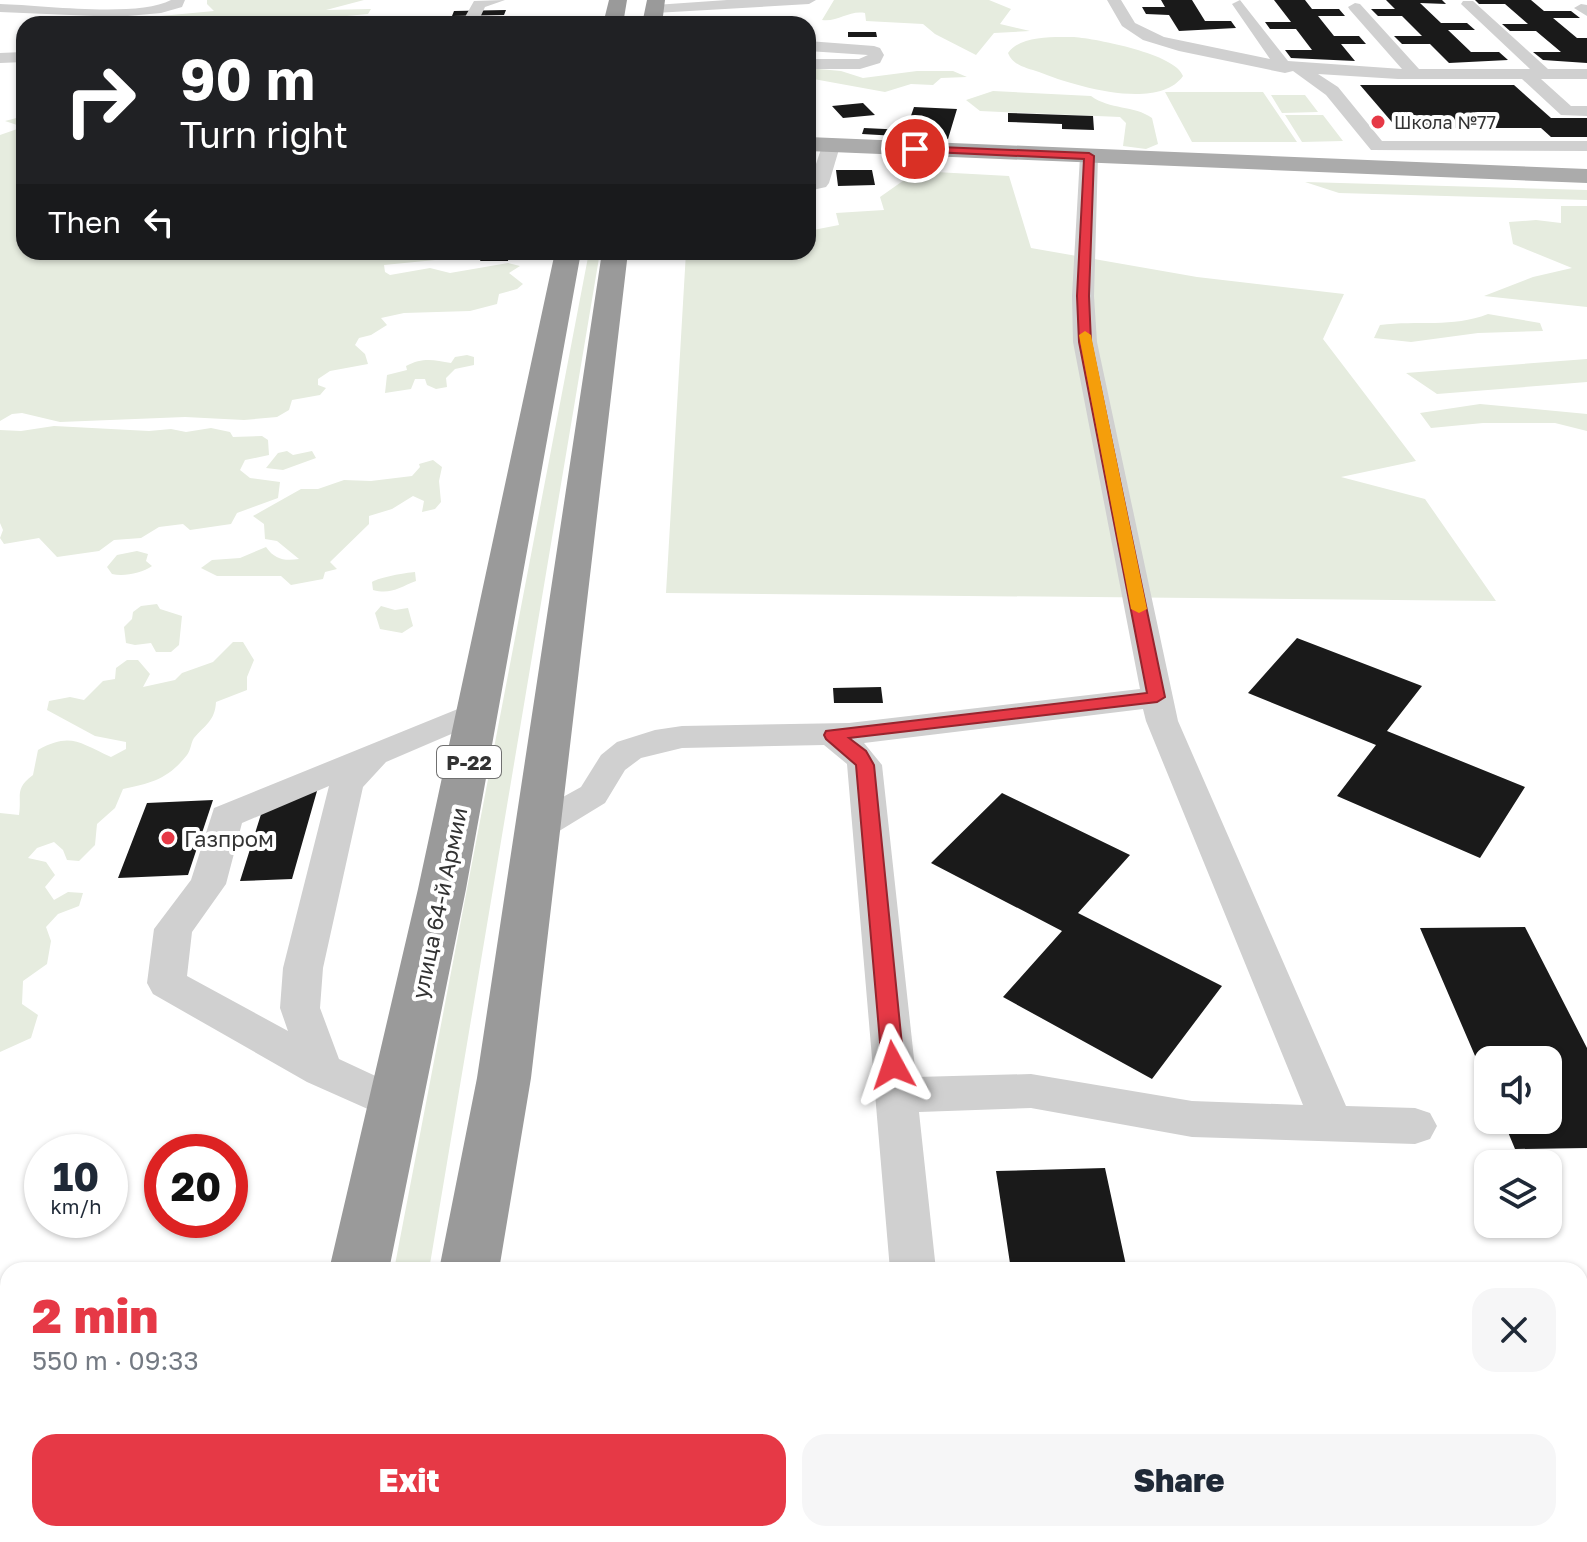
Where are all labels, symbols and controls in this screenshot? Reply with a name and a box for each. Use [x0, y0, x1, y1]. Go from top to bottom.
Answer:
text: 90 m [180, 45, 315, 112]
icon: right [48, 48, 152, 152]
place label: Школа №77 [1394, 111, 1496, 133]
text: Turn right [180, 113, 348, 156]
marker: Школа №77 [1369, 113, 1387, 131]
pin [881, 115, 949, 183]
icon: arrive [893, 127, 937, 171]
icon: left [137, 200, 181, 244]
text: Then [48, 204, 121, 240]
road number: Р-22 [437, 746, 501, 778]
street label: улица 64-й Армии [406, 805, 472, 1001]
place label: Газпром [184, 825, 274, 852]
marker: Газпром [159, 829, 177, 847]
position arrow [851, 1023, 935, 1107]
map controls [1474, 1046, 1562, 1238]
button: sound [1474, 1046, 1562, 1134]
speed limit sign: 20 [144, 1134, 248, 1238]
button: layers [1474, 1150, 1562, 1238]
text: 10 [53, 1152, 99, 1200]
text: km/h [51, 1194, 101, 1218]
text: 2 min [32, 1286, 158, 1344]
button: close [1472, 1288, 1556, 1372]
text: 550 m · 09:33 [32, 1345, 199, 1376]
button: Exit [32, 1434, 786, 1526]
button: Share [802, 1434, 1556, 1526]

